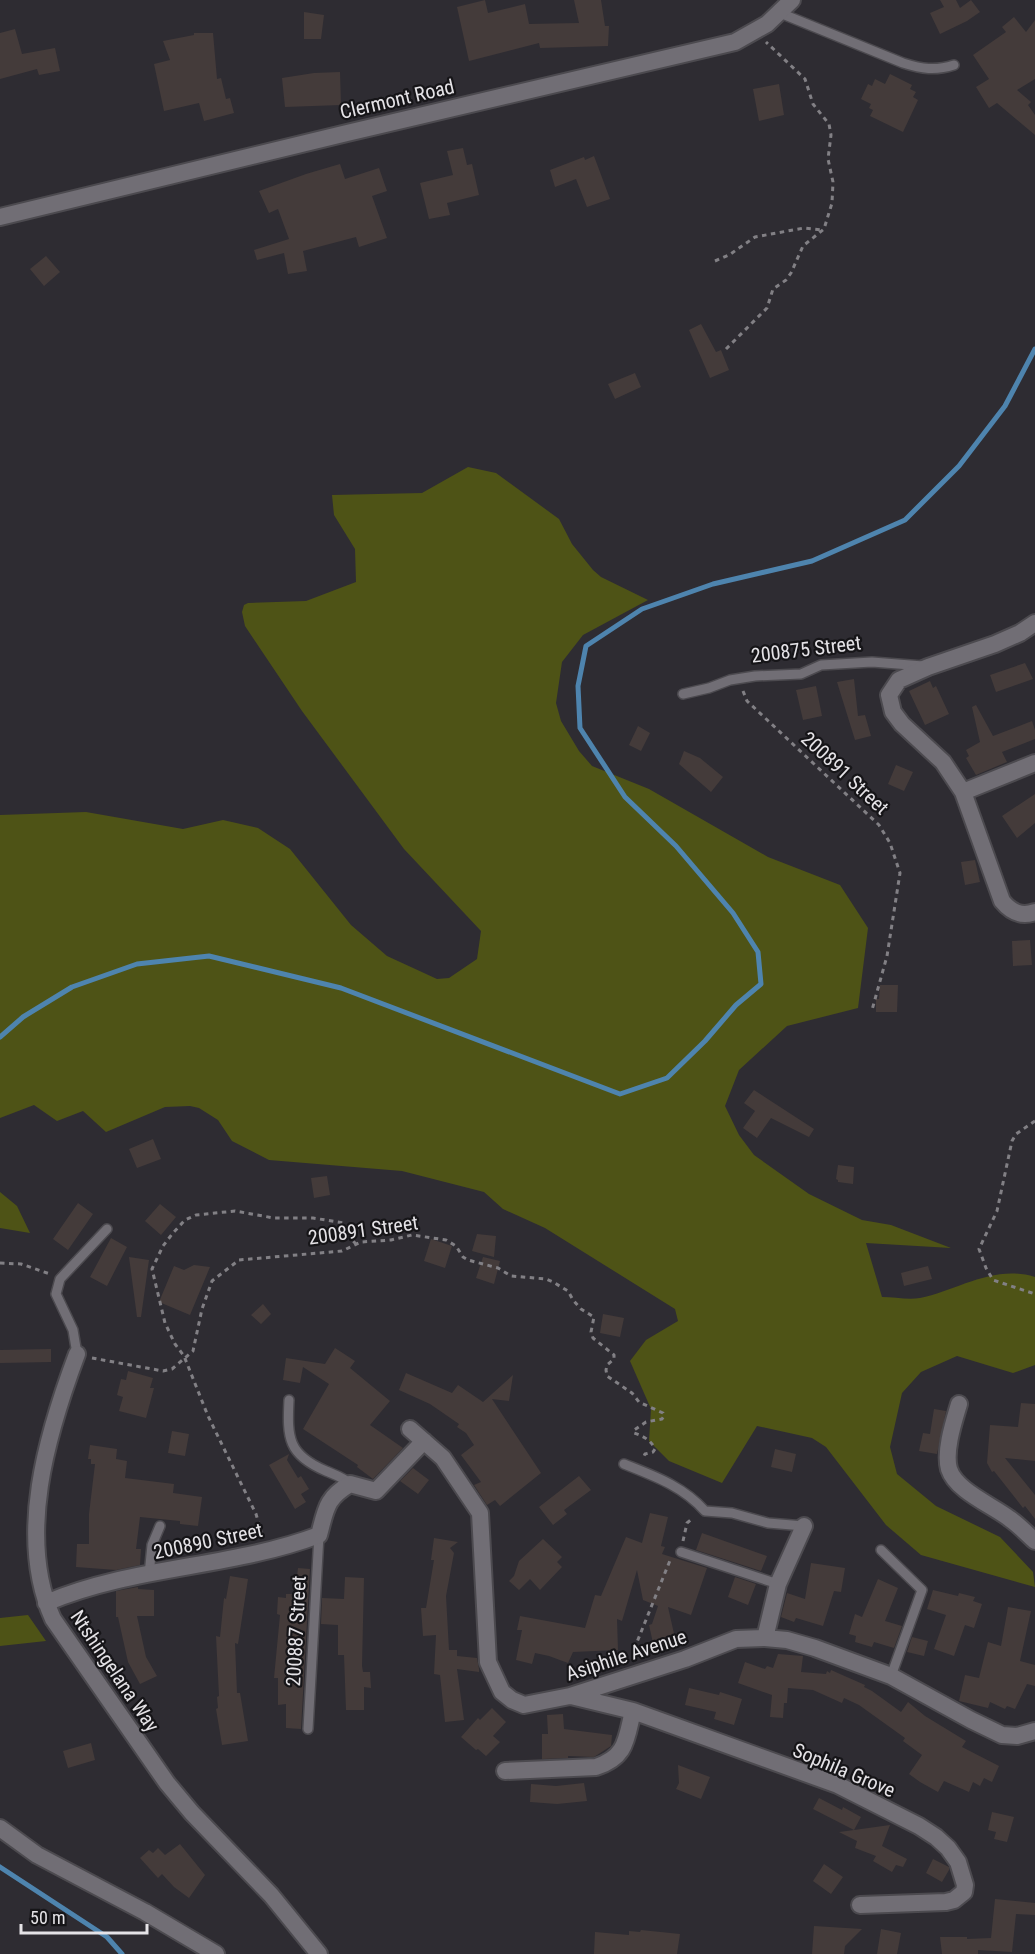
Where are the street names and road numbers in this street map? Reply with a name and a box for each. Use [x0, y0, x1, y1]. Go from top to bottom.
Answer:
street label: Clermont Road [337, 74, 457, 124]
street label: 200875 Street [750, 630, 862, 668]
street label: 200891 Street [796, 726, 894, 820]
street label: 200891 Street [307, 1210, 420, 1250]
street label: 200890 Street [151, 1518, 265, 1564]
street label: 200887 Street [281, 1575, 311, 1687]
street label: Ntshingelana Way [66, 1606, 164, 1736]
street label: Asiphile Avenue [563, 1624, 689, 1686]
street label: Sophila Grove [789, 1738, 899, 1802]

